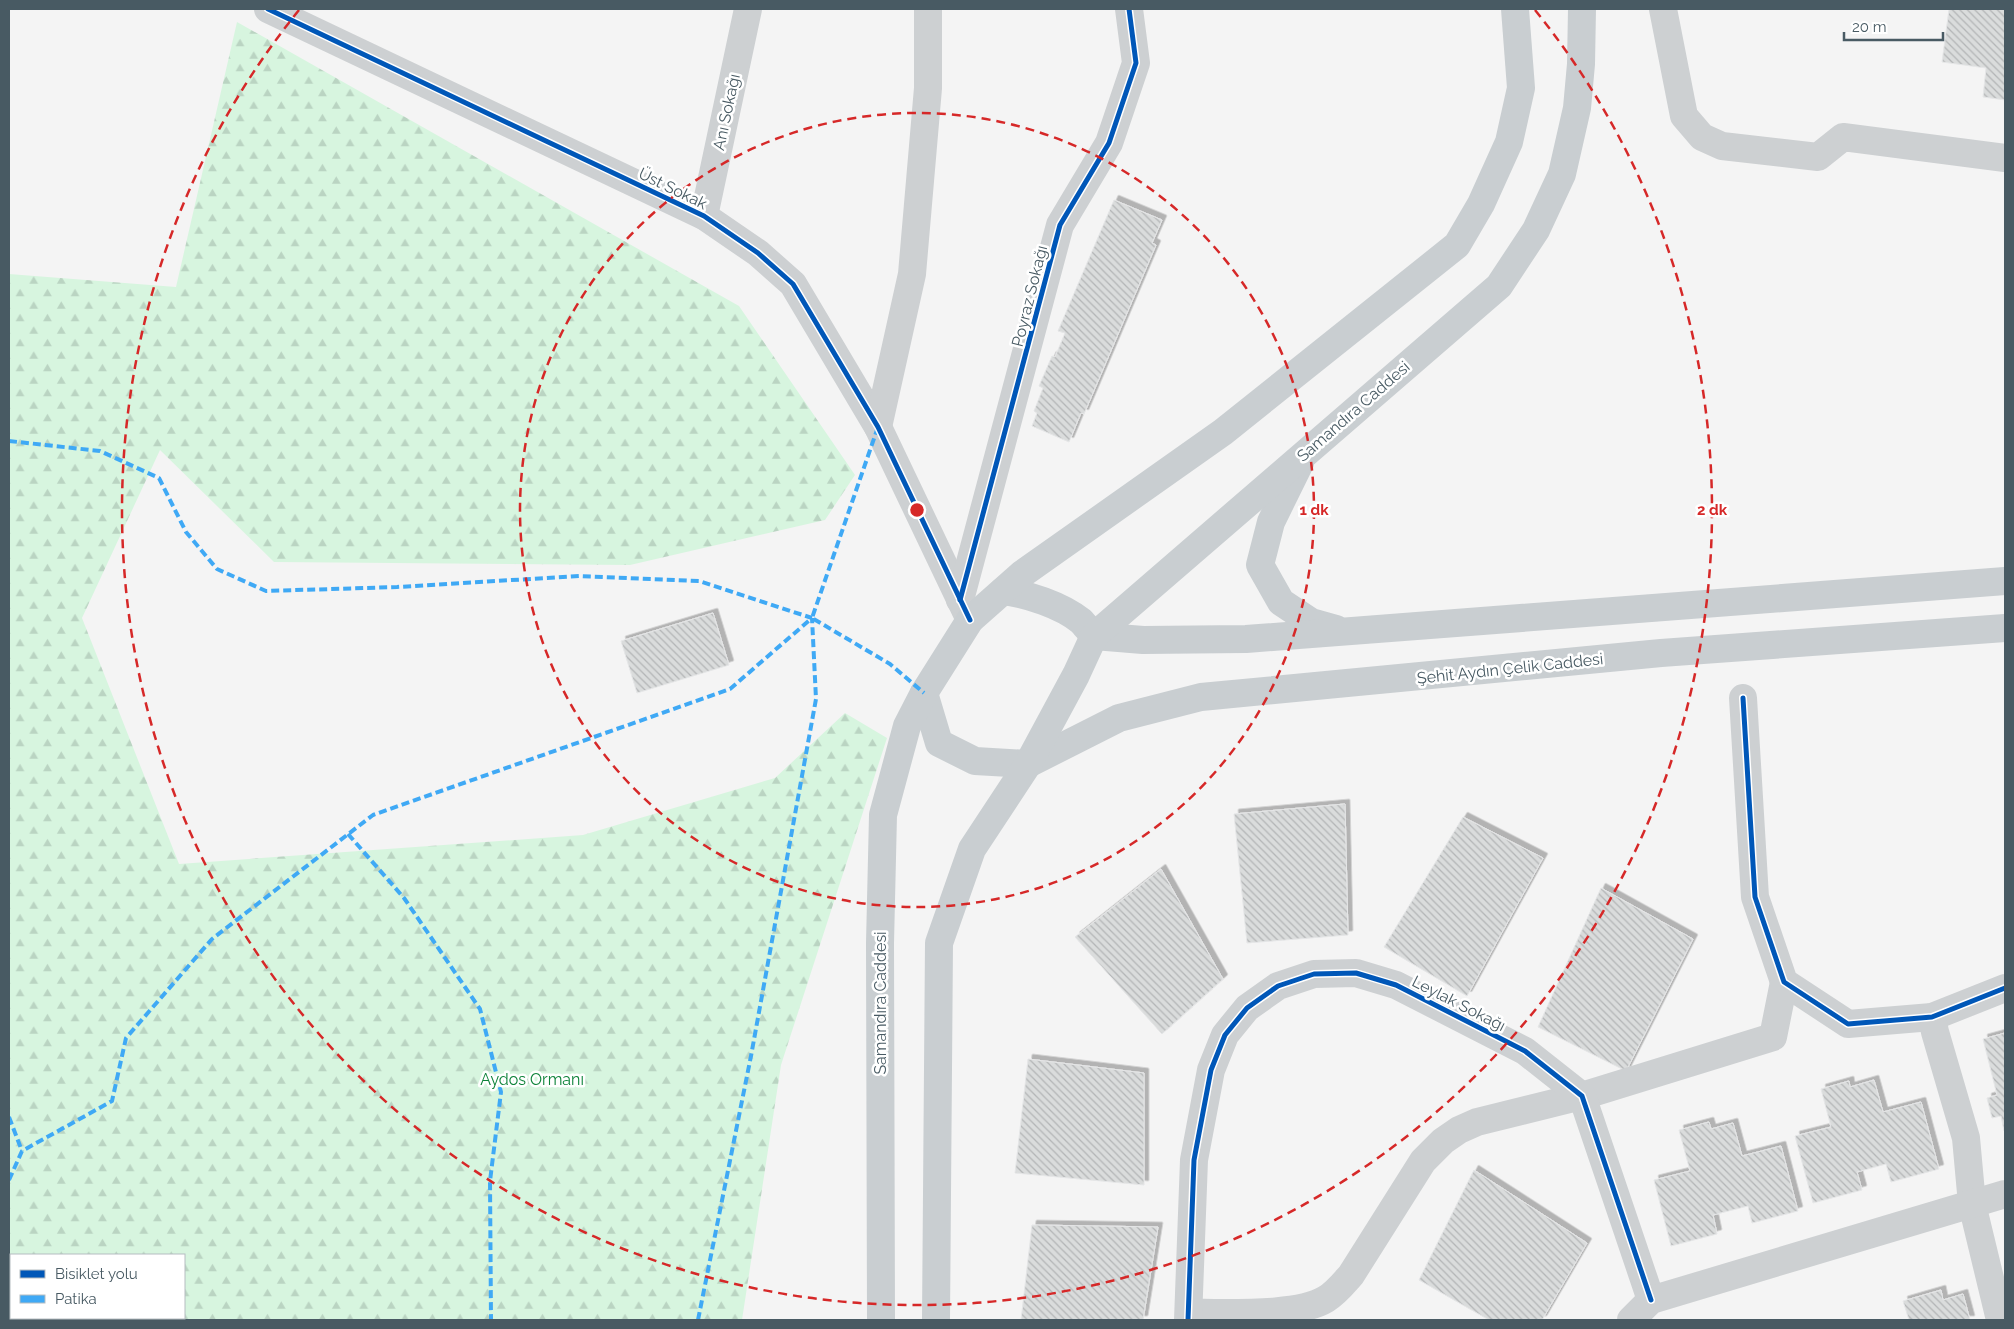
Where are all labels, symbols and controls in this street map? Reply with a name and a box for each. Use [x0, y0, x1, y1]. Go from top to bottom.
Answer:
scale bar [1844, 10, 1943, 42]
text: 20 m [1852, 18, 1887, 36]
street label: Anı Sokağı [709, 72, 744, 152]
street label: Üst Sokak [635, 163, 711, 213]
street label: Poyraz Sokağı [1008, 243, 1051, 349]
street label: Samandıra Caddesi [1293, 357, 1414, 466]
centre of rings [908, 501, 926, 519]
text: 1 dk [1299, 501, 1329, 519]
text: 2 dk [1697, 501, 1728, 519]
street label: Şehit Aydın Çelik Caddesi [1416, 649, 1604, 688]
street label: Samandıra Caddesi [871, 931, 890, 1075]
street label: Leylak Sokağı [1409, 972, 1509, 1035]
park label: Aydos Ormanı [480, 1070, 584, 1089]
legend [10, 1254, 185, 1319]
text: Bisiklet yolu [55, 1265, 138, 1283]
text: Patika [55, 1290, 97, 1308]

